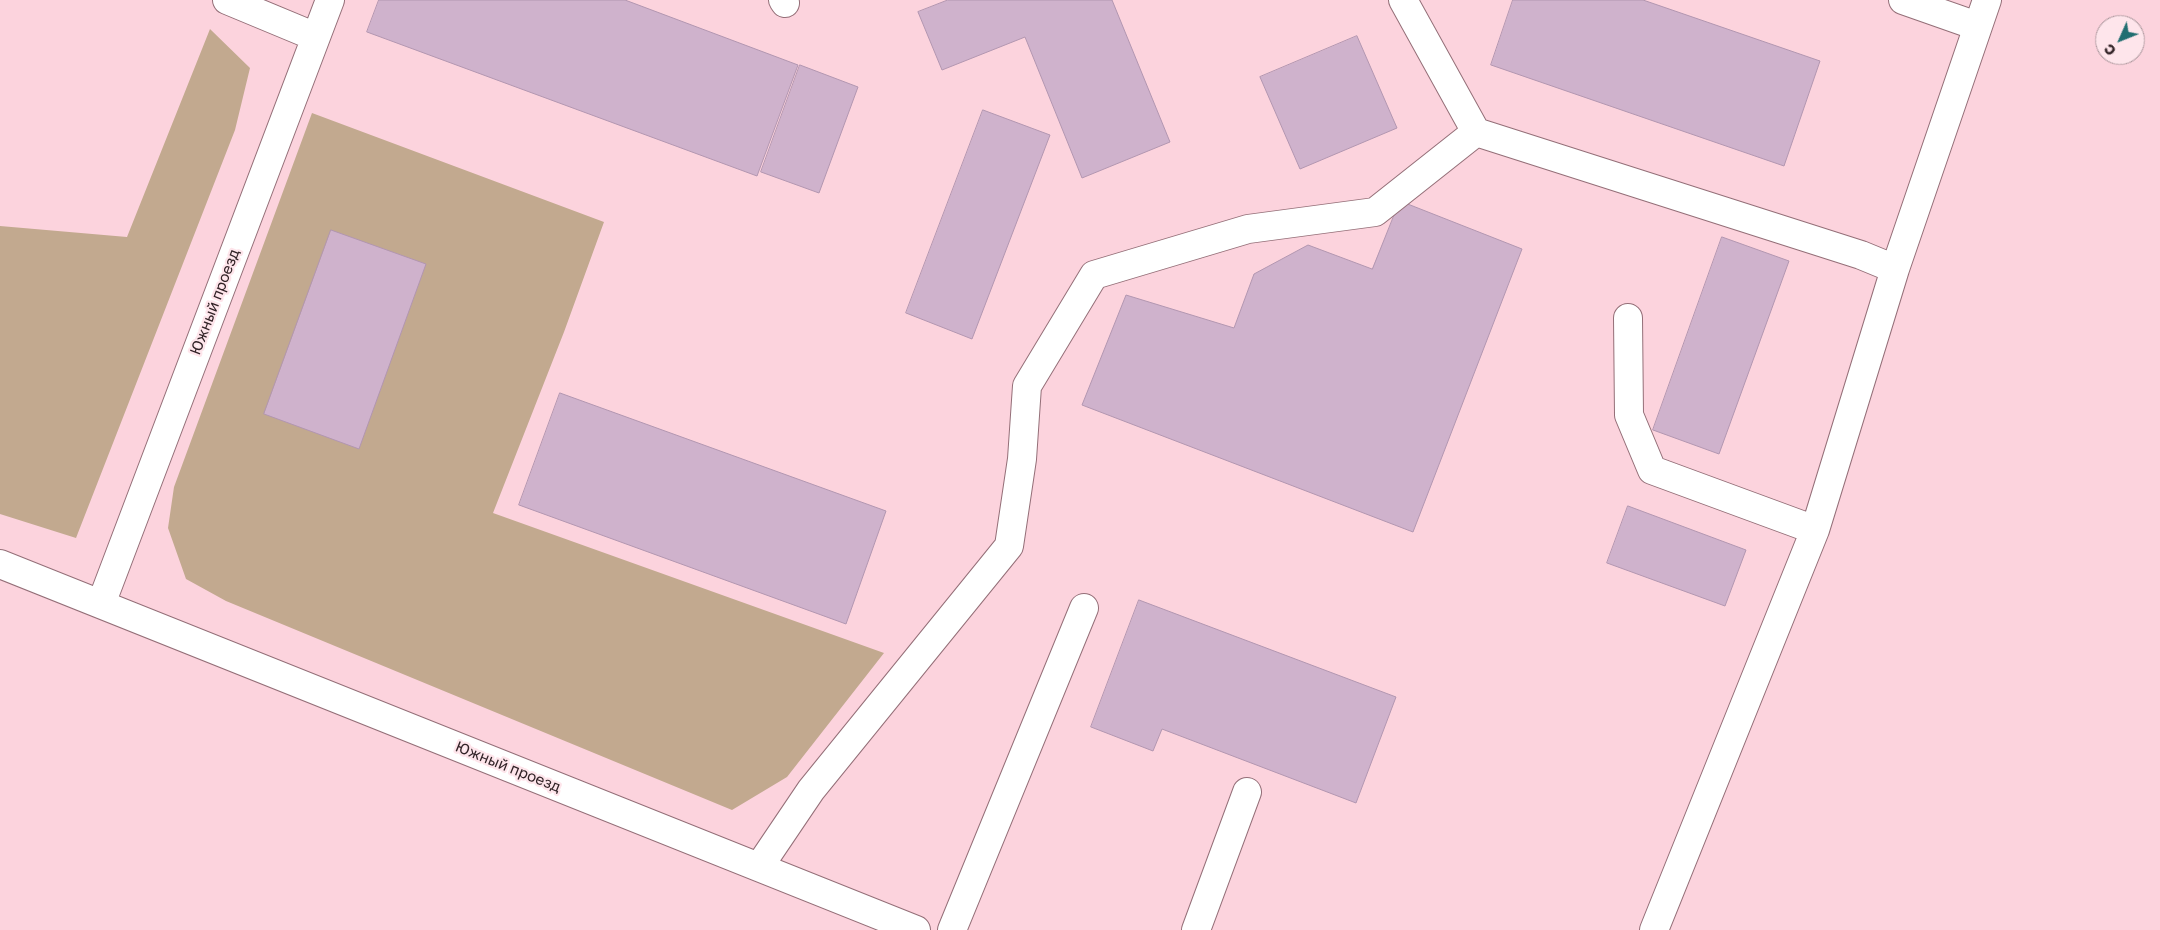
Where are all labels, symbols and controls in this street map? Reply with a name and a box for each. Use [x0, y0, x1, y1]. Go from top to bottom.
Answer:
north arrow [2095, 15, 2145, 65]
text: С [2100, 41, 2119, 60]
street label: Южный проезд [187, 247, 243, 357]
street label: Южный проезд [453, 738, 563, 796]

